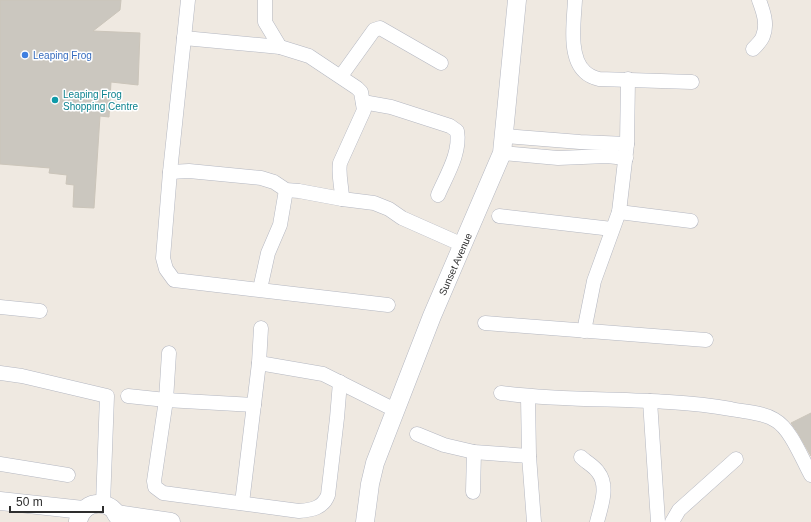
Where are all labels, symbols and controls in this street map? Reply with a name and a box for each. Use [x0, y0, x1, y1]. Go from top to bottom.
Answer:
marker: Leaping Frog [20, 50, 30, 60]
place label: Leaping Frog [33, 50, 92, 61]
place label: Leaping Frog Shopping Centre [63, 89, 138, 112]
marker: Leaping Frog Shopping Centre [50, 95, 60, 105]
street label: Sunset Avenue [437, 231, 474, 297]
scale bar [10, 488, 103, 514]
text: 50 m [16, 495, 43, 509]

